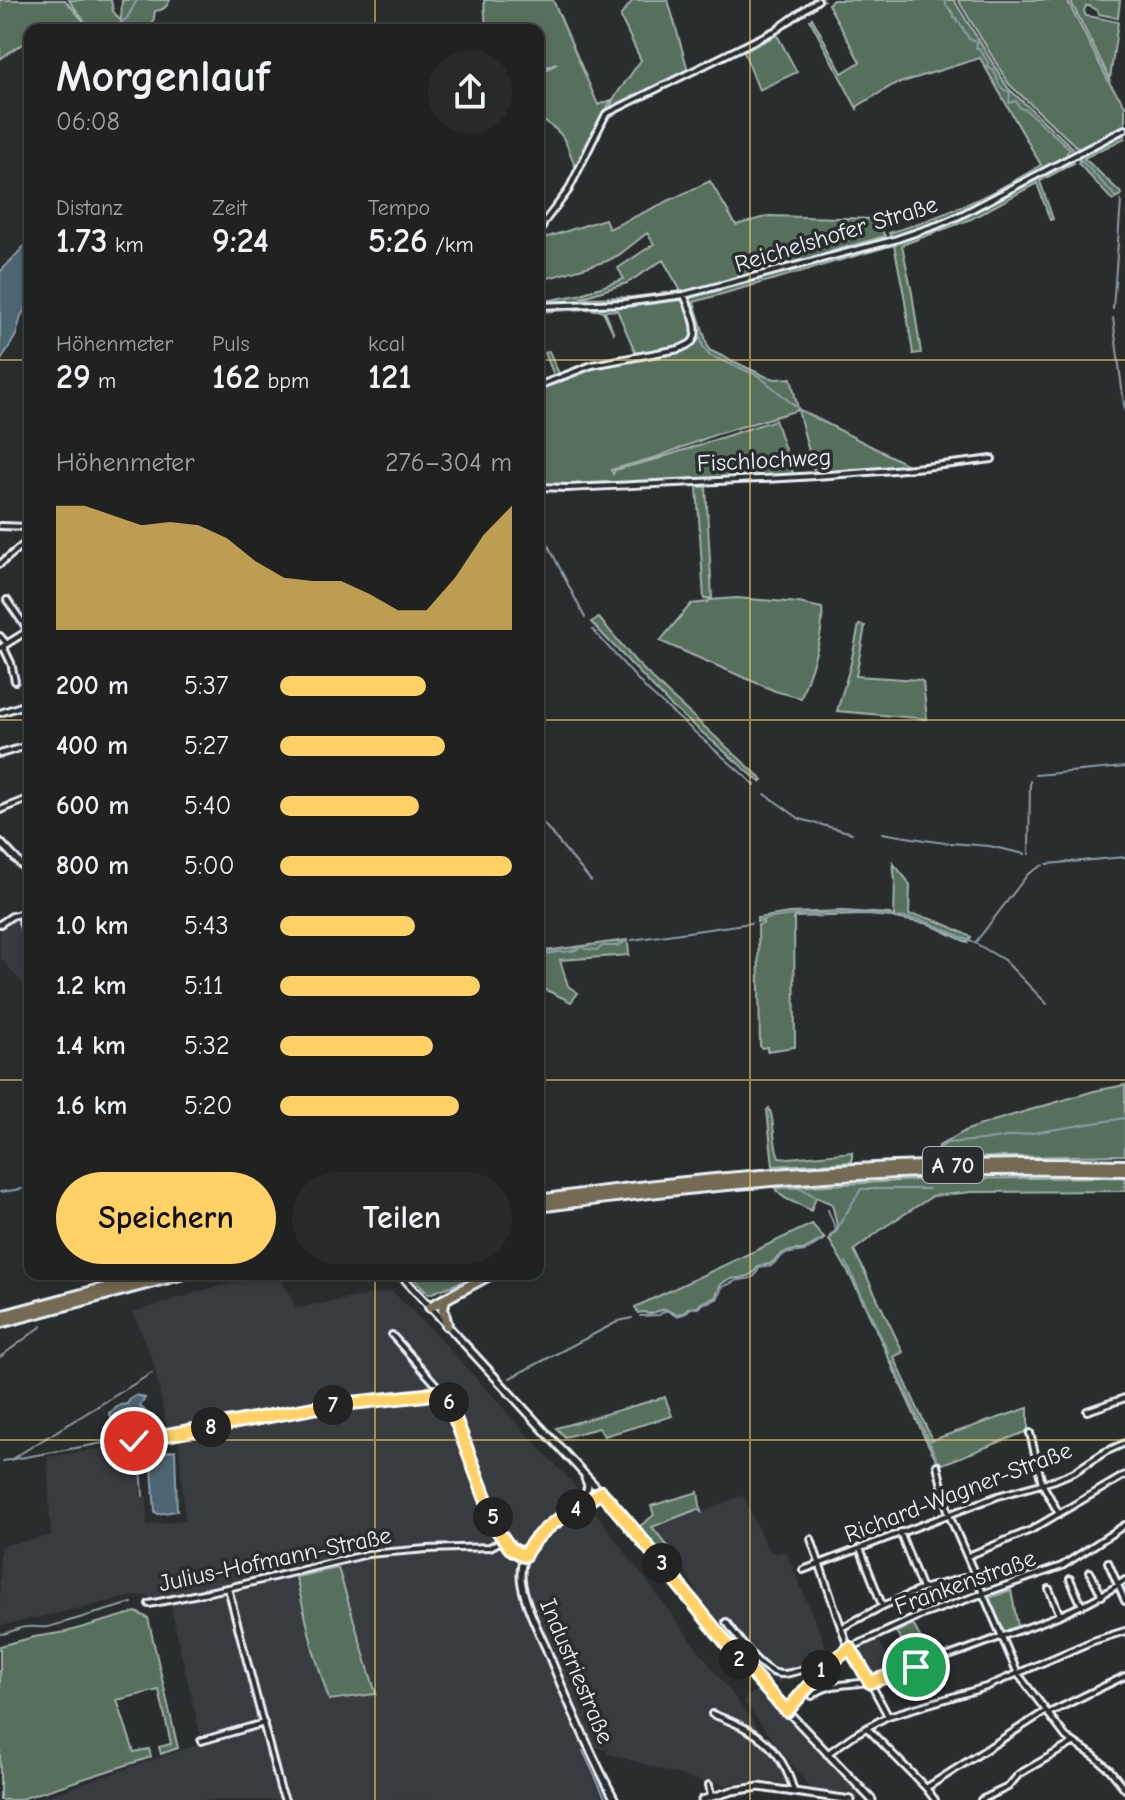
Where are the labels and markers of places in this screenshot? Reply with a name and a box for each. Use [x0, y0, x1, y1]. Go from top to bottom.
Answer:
pin: 6 [429, 1382, 469, 1422]
pin: 7 [313, 1385, 353, 1425]
pin [100, 1407, 168, 1475]
pin: 8 [191, 1407, 231, 1447]
pin: 4 [556, 1489, 596, 1529]
pin: 5 [473, 1497, 513, 1537]
pin: 3 [642, 1543, 682, 1583]
pin [882, 1633, 950, 1701]
pin: 2 [719, 1639, 759, 1679]
pin: 1 [801, 1650, 841, 1690]

